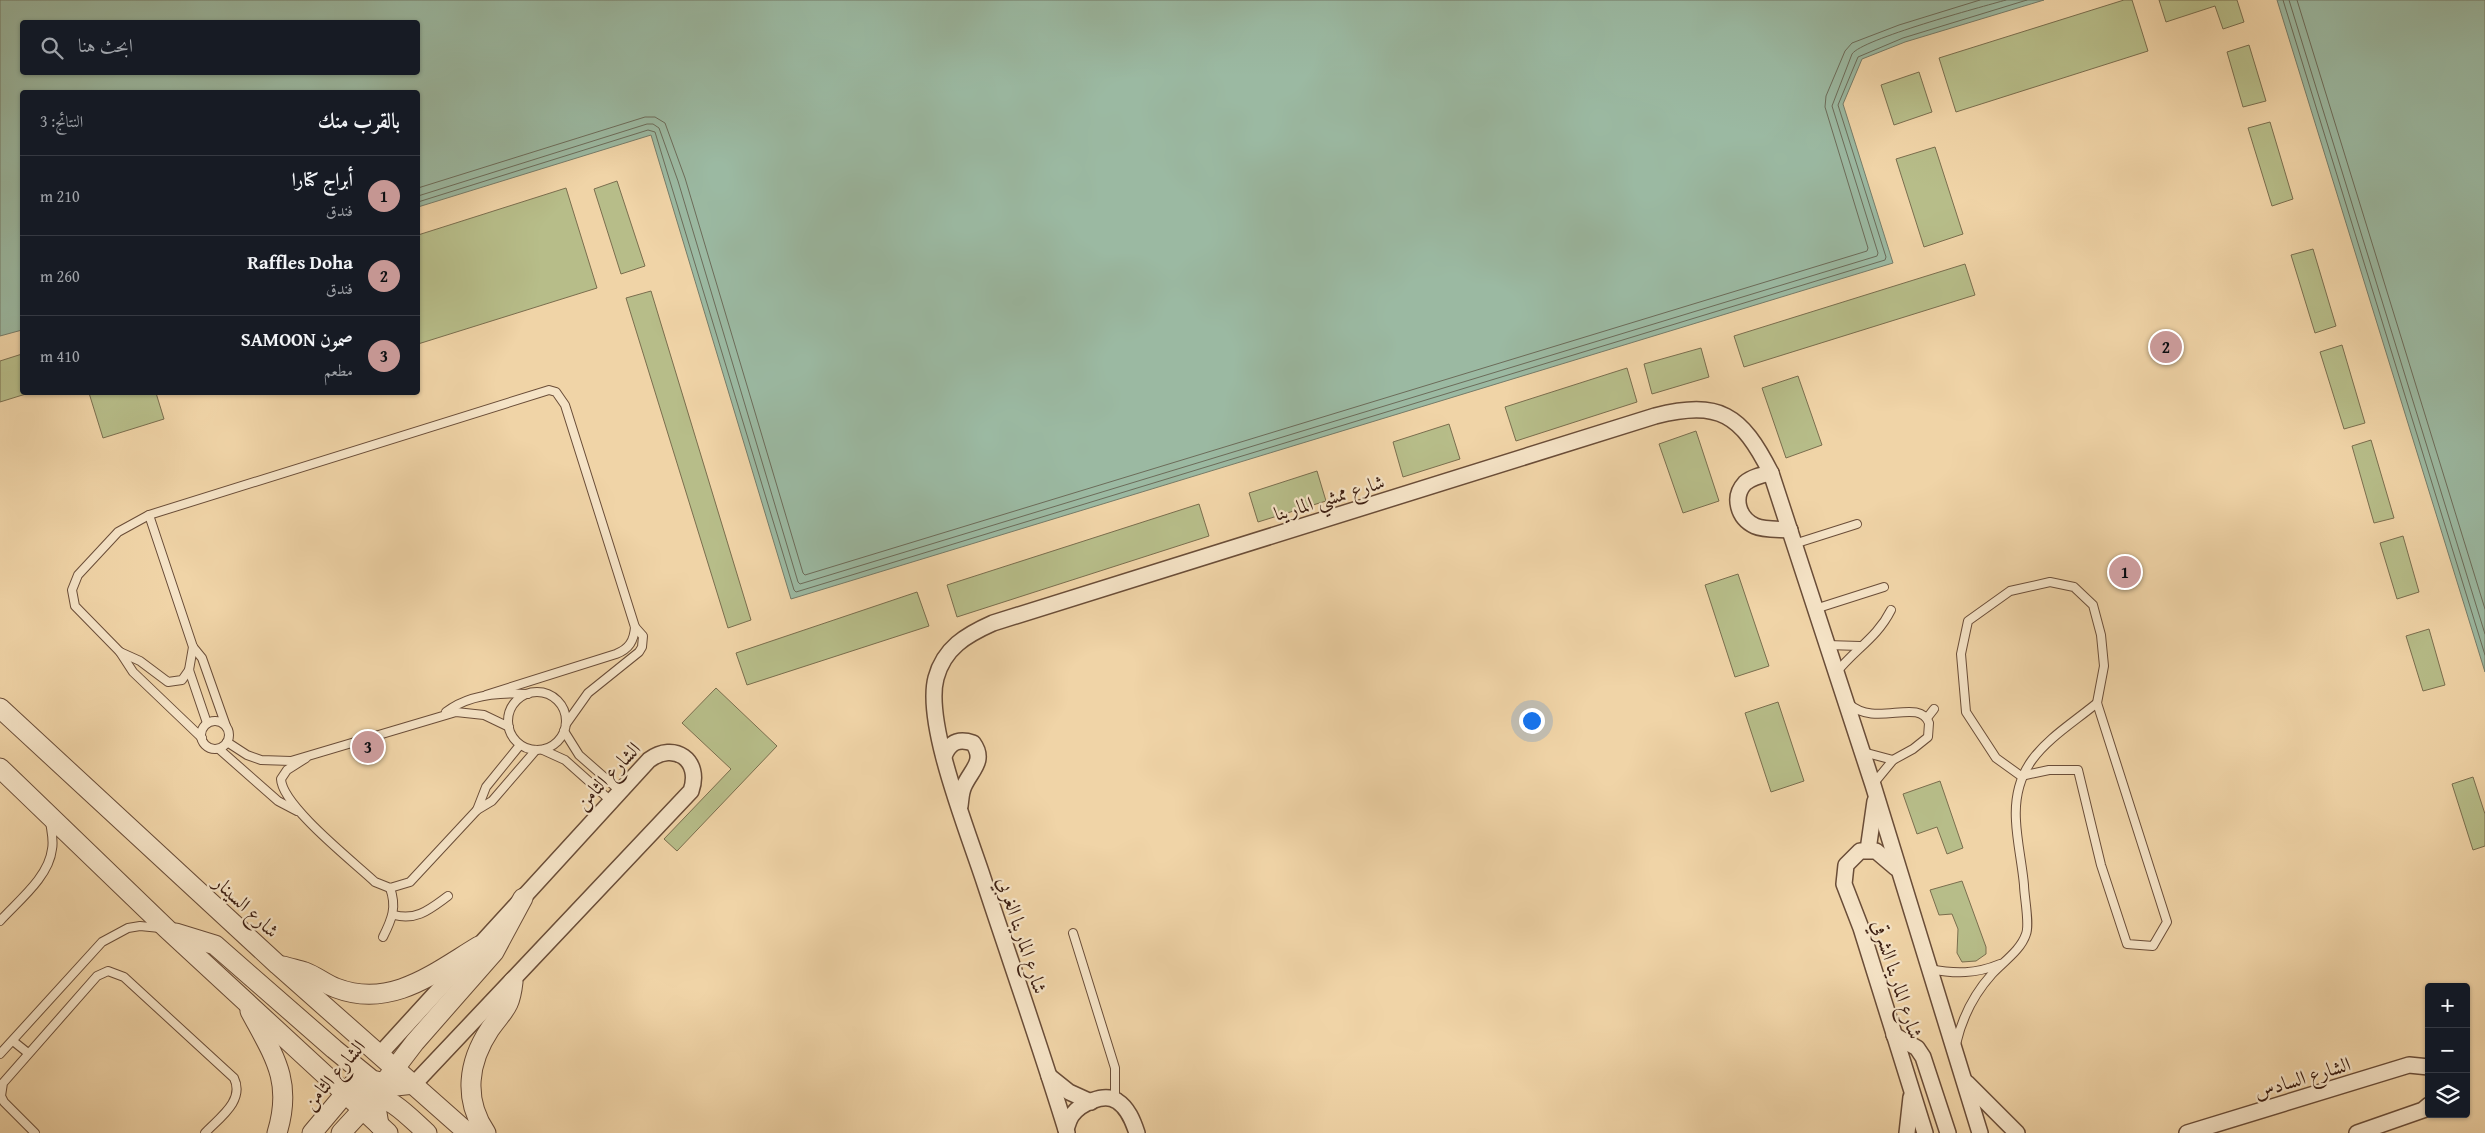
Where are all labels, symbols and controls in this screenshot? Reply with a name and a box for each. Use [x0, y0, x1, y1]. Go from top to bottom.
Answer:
search box [20, 20, 420, 75]
text: ابحث هنا [78, 31, 133, 59]
icon: search [38, 34, 66, 62]
text: بالقرب منك [318, 105, 400, 136]
text: النتائج: 3 [40, 109, 83, 133]
text: أبراج كتارا [292, 165, 353, 193]
text: 210 m [40, 184, 80, 208]
text: 1 [380, 184, 388, 208]
text: فندق [326, 198, 353, 222]
text: Raffles Doha [247, 248, 353, 276]
text: 260 m [40, 264, 80, 288]
text: 2 [380, 264, 388, 288]
text: فندق [326, 276, 353, 300]
text: صمون SAMOON [241, 325, 353, 353]
pin: 2 [2150, 328, 2182, 366]
text: 410 m [40, 344, 80, 368]
text: 3 [380, 344, 388, 368]
text: مطعم [324, 358, 353, 382]
street label: شارع ممشي المارينا [1270, 466, 1389, 532]
pin: 1 [2109, 553, 2141, 591]
your location [1519, 708, 1545, 734]
pin: 3 [352, 728, 384, 766]
street label: الشارع الثامن [567, 735, 650, 818]
street label: شارع السينار [203, 867, 286, 947]
street label: شارع المارينا الغربي [987, 873, 1056, 998]
street label: شارع المارينا الشرقي [1861, 916, 1931, 1044]
map controls [2425, 983, 2470, 1118]
button: + [2425, 983, 2470, 1028]
button: − [2425, 1028, 2470, 1073]
street label: الشارع الثامن [294, 1033, 375, 1118]
street label: الشارع السادس [2250, 1049, 2355, 1109]
button: layers [2425, 1073, 2470, 1118]

